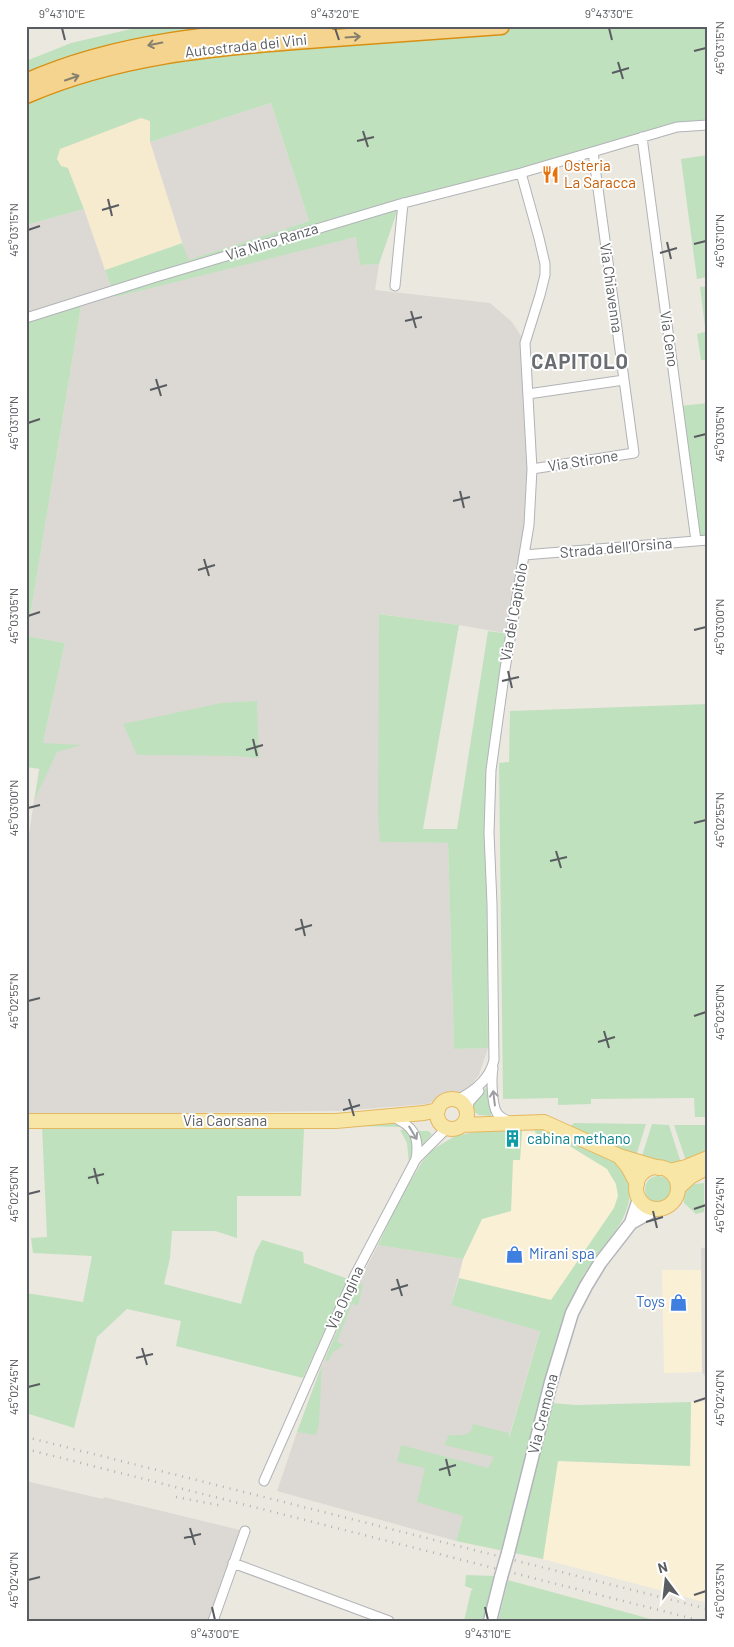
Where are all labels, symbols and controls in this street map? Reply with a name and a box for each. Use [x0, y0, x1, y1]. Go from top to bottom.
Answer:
text: 9°43'10"E [39, 6, 85, 20]
text: 9°43'20"E [311, 6, 359, 20]
text: 9°43'30"E [585, 6, 633, 20]
text: 45°03'15"N [712, 21, 726, 75]
street label: Autostrada dei Vini [184, 30, 308, 60]
one-way arrow [345, 32, 361, 41]
one-way arrow [148, 40, 164, 49]
one-way arrow [64, 73, 79, 82]
place label: Osteria La Saracca [564, 156, 636, 191]
restaurant icon: Osteria La Saracca [540, 165, 560, 185]
text: 45°03'15"N [6, 203, 20, 257]
text: 45°03'10"N [712, 214, 726, 268]
street label: Via Nino Ranza [223, 218, 320, 264]
street label: Via Chiavenna [597, 242, 627, 334]
street label: Via Ceno [657, 310, 683, 368]
district label: CAPITOLO [531, 349, 629, 373]
text: 45°03'10"N [6, 396, 20, 450]
text: 45°03'05"N [712, 406, 726, 462]
street label: Via Stirone [546, 446, 619, 474]
street label: Strada dell'Orsina [559, 533, 673, 561]
street label: Via del Capitolo [495, 561, 531, 663]
text: 45°03'05"N [6, 588, 20, 644]
text: 45°03'00"N [712, 599, 726, 655]
text: 45°03'00"N [6, 780, 20, 836]
text: 45°02'55"N [712, 792, 726, 848]
text: 45°02'55"N [6, 973, 20, 1029]
text: 45°02'50"N [712, 984, 726, 1040]
one-way arrow [489, 1091, 499, 1107]
street label: Via Caorsana [183, 1111, 267, 1129]
one-way arrow [408, 1126, 418, 1140]
building icon: cabina methano [503, 1129, 523, 1149]
place label: cabina methano [527, 1129, 631, 1147]
text: 45°02'50"N [6, 1166, 20, 1222]
text: 45°02'45"N [712, 1177, 726, 1233]
shop icon: Mirani spa [505, 1244, 525, 1264]
place label: Mirani spa [529, 1244, 595, 1262]
street label: Via Ongina [321, 1263, 367, 1332]
place label: Toys [636, 1292, 665, 1310]
shop icon: Toys [669, 1292, 689, 1312]
text: 45°02'45"N [6, 1359, 20, 1415]
text: 45°02'40"N [712, 1370, 726, 1426]
street label: Via Cremona [523, 1372, 561, 1456]
text: 45°02'40"N [6, 1552, 20, 1608]
north arrow [642, 1554, 692, 1604]
text: N [656, 1558, 669, 1576]
text: 45°02'35"N [712, 1563, 726, 1619]
text: 9°43'00"E [190, 1626, 240, 1640]
text: 9°43'10"E [465, 1626, 511, 1640]

